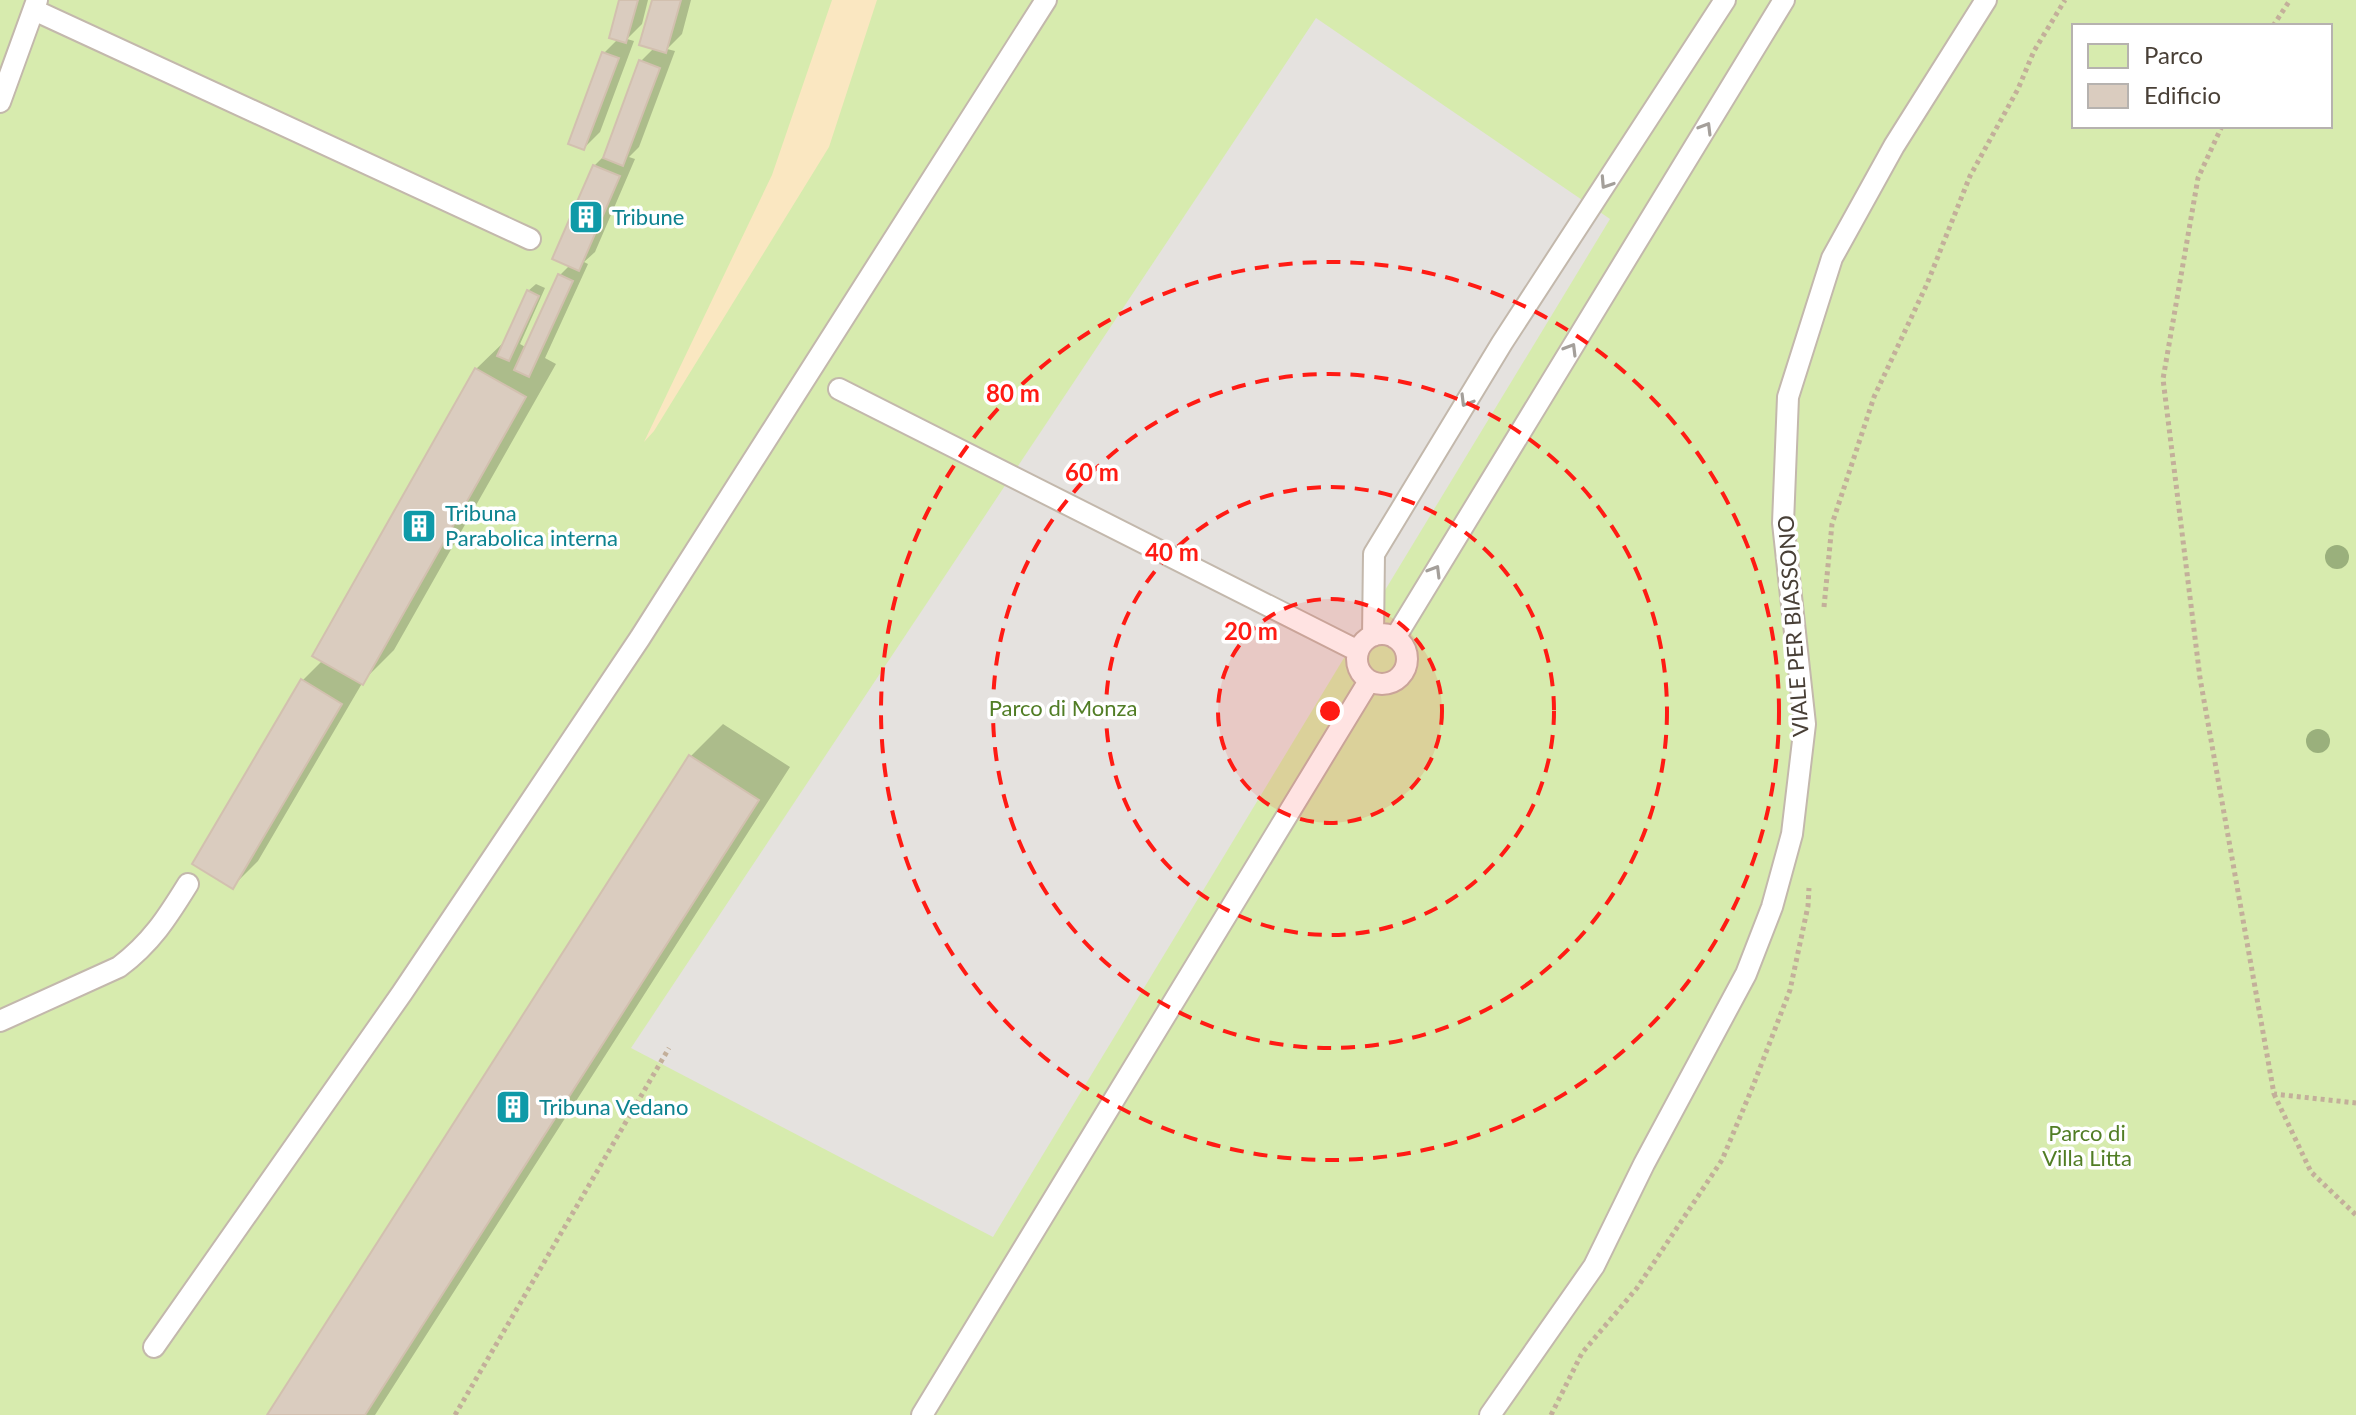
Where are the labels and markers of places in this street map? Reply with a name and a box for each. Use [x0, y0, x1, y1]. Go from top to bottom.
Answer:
building icon: Tribune [567, 198, 605, 236]
place label: Tribune [612, 203, 684, 230]
place label: Tribuna Parabolica interna [445, 499, 618, 551]
building icon: Tribuna Parabolica interna [400, 507, 438, 545]
centre of rings [1316, 697, 1344, 725]
building icon: Tribuna Vedano [494, 1088, 532, 1126]
place label: Tribuna Vedano [539, 1093, 688, 1120]

